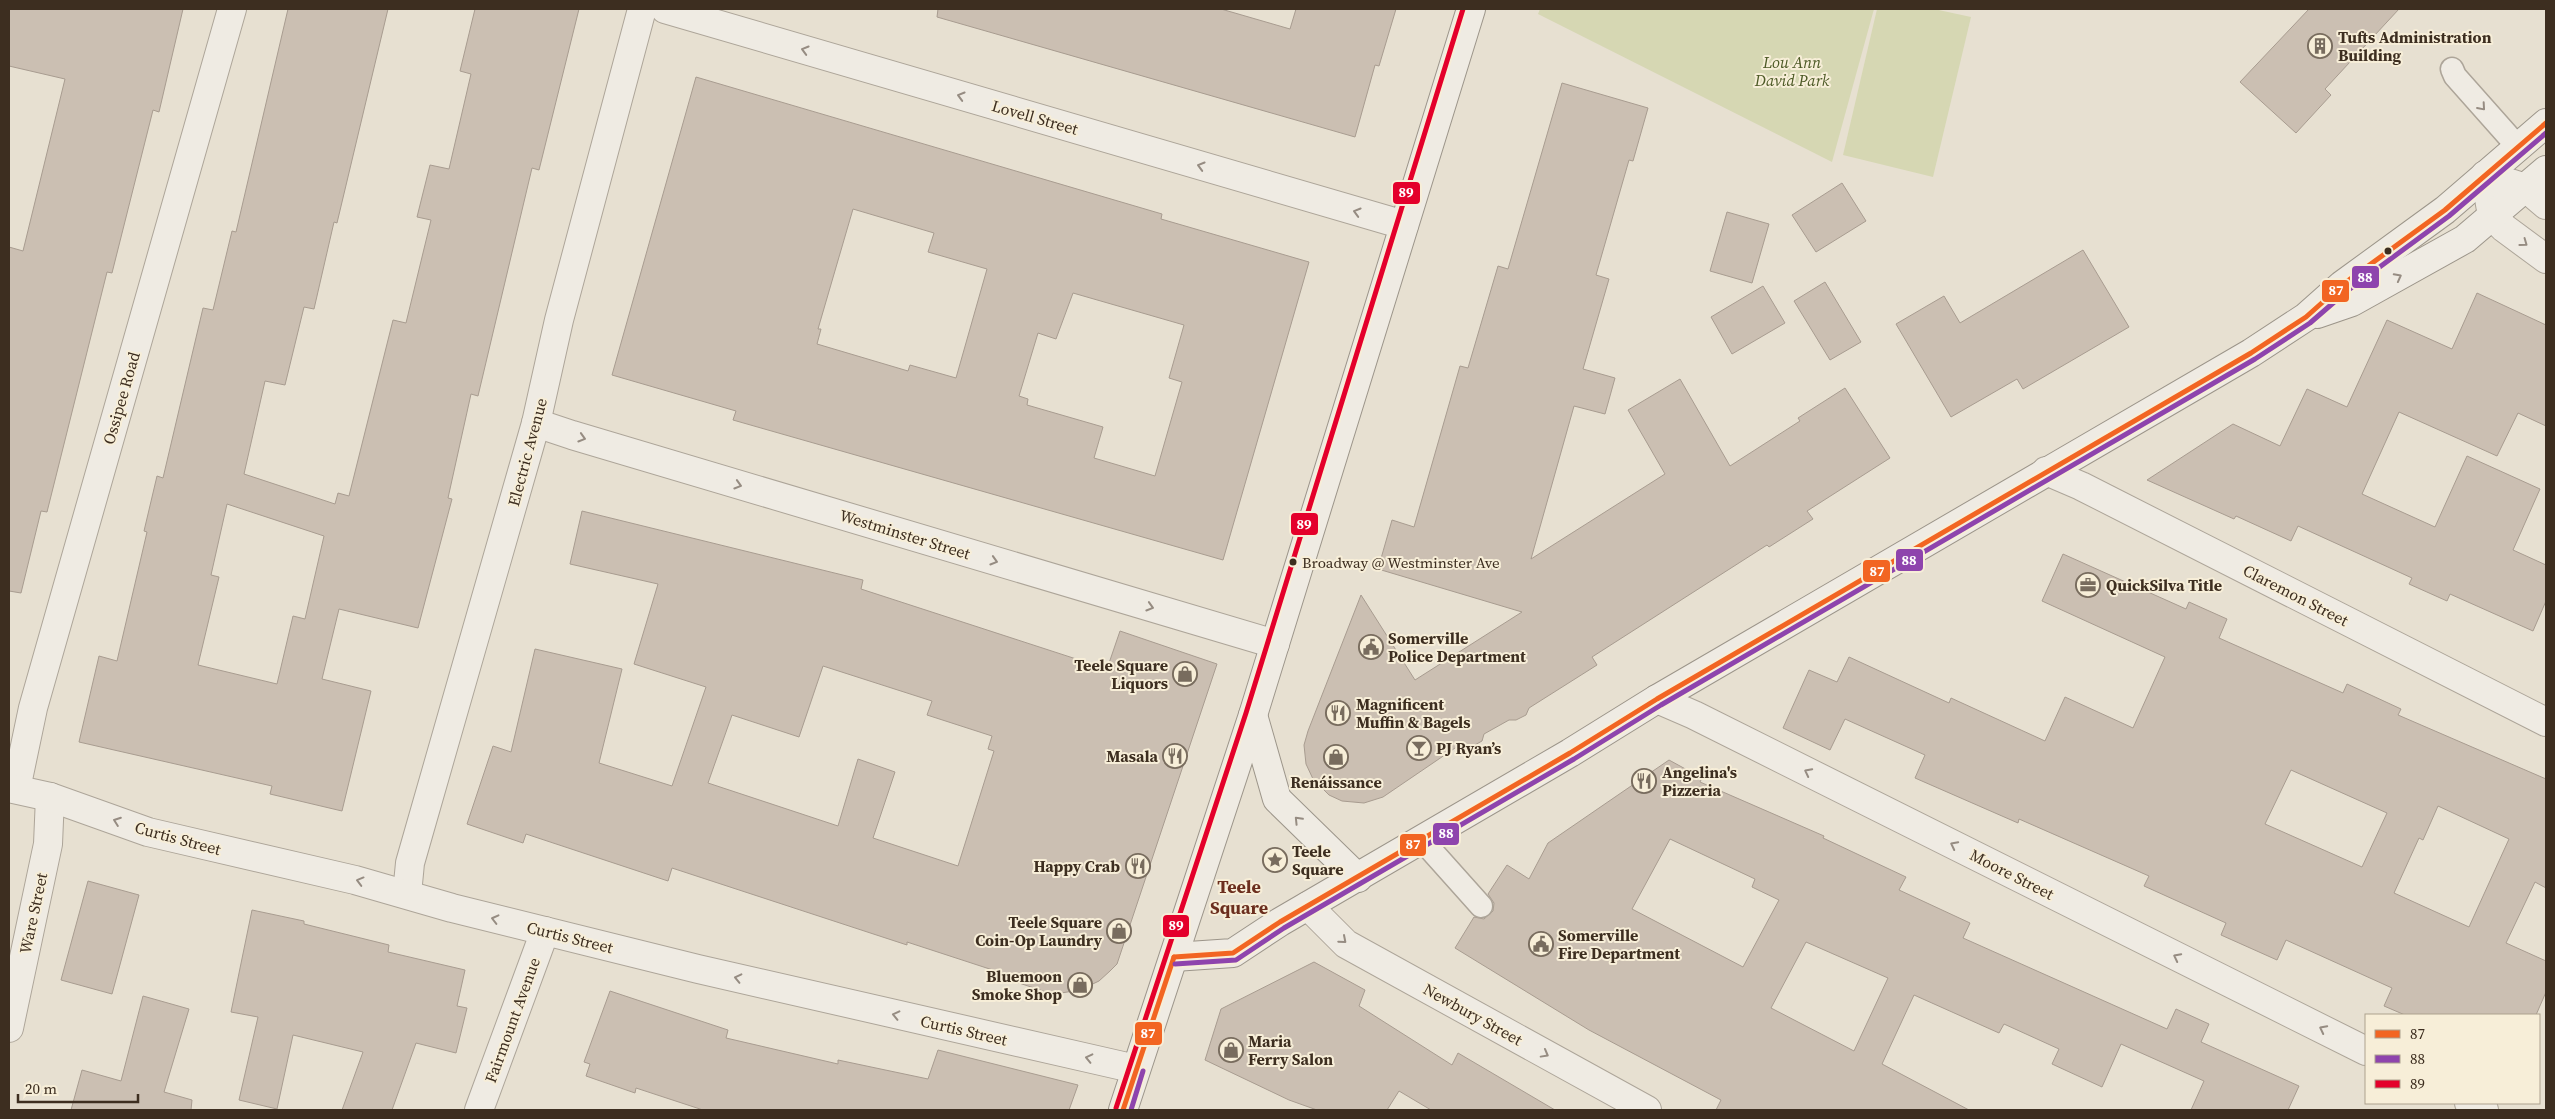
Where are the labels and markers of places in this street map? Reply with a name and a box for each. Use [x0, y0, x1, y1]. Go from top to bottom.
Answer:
place label: Tufts Administration Building [2338, 26, 2492, 66]
building icon: Tufts Administration Building [2307, 33, 2333, 59]
unlabelled marker [2383, 246, 2393, 256]
place label: Broadway @ Westminster Ave [1302, 552, 1500, 573]
marker: Broadway @ Westminster Ave [1288, 557, 1298, 567]
office icon: QuickSilva Title [2075, 572, 2101, 598]
place label: QuickSilva Title [2106, 574, 2222, 596]
place label: Somerville Police Department [1388, 627, 1526, 667]
public building icon: Somerville Police Department [1358, 634, 1384, 660]
place label: Teele Square Liquors [1074, 654, 1168, 694]
shop icon: Teele Square Liquors [1172, 661, 1198, 687]
place label: Magnificent Muffin & Bagels [1356, 693, 1471, 733]
restaurant icon: Magnificent Muffin & Bagels [1325, 700, 1351, 726]
bar icon: PJ Ryan’s [1406, 735, 1432, 761]
place label: PJ Ryan’s [1436, 737, 1501, 759]
restaurant icon: Masala [1162, 743, 1188, 769]
shop icon: Renáissance [1323, 744, 1349, 770]
place label: Masala [1106, 745, 1158, 767]
place label: Angelina's Pizzeria [1662, 761, 1737, 801]
restaurant icon: Angelina's Pizzeria [1631, 768, 1657, 794]
place label: Renáissance [1290, 771, 1382, 793]
place label: Teele Square [1292, 840, 1344, 880]
place icon: Teele Square [1262, 847, 1288, 873]
restaurant icon: Happy Crab [1125, 853, 1151, 879]
place label: Happy Crab [1033, 855, 1120, 877]
place label: Teele Square Coin-Op Laundry [975, 911, 1102, 951]
shop icon: Teele Square Coin-Op Laundry [1106, 918, 1132, 944]
place label: Somerville Fire Department [1558, 924, 1680, 964]
public building icon: Somerville Fire Department [1528, 931, 1554, 957]
place label: Bluemoon Smoke Shop [972, 965, 1062, 1005]
shop icon: Bluemoon Smoke Shop [1067, 972, 1093, 998]
place label: Maria Ferry Salon [1248, 1030, 1333, 1070]
shop icon: Maria Ferry Salon [1218, 1037, 1244, 1063]

